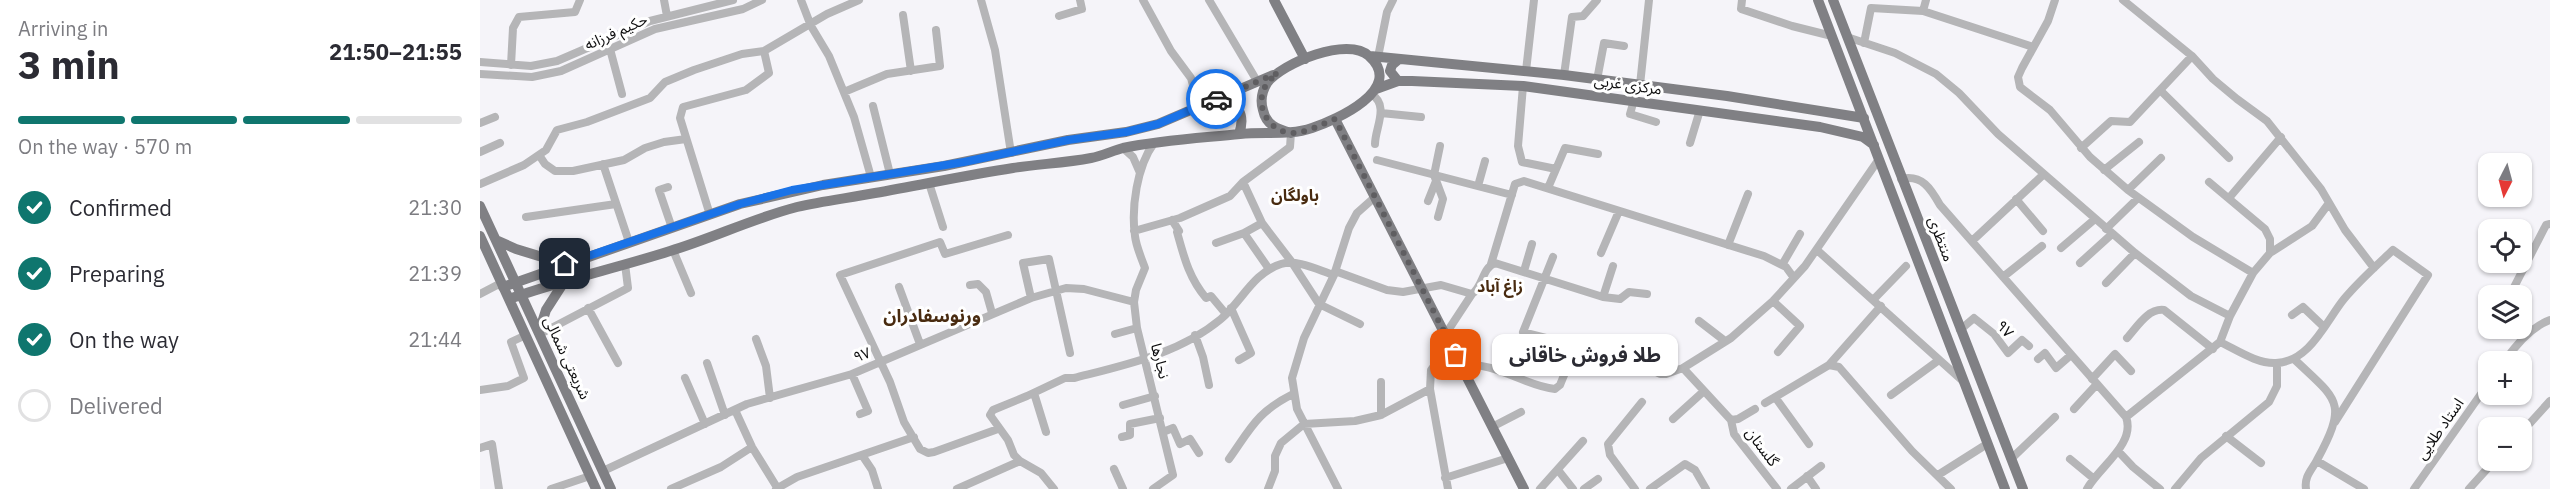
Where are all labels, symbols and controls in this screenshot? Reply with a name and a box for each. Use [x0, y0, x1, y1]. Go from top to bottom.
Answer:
street label: حکیم فرزانه [581, 9, 651, 56]
text: Arriving in [18, 15, 108, 42]
text: 21:50–21:55 [329, 37, 462, 66]
text: 3 min [18, 39, 120, 90]
courier [1186, 69, 1246, 129]
street label: مرکزی غربی [1593, 70, 1663, 99]
icon: car [1200, 83, 1233, 116]
text: On the way · 570 m [18, 133, 192, 160]
north arrow [2478, 153, 2532, 207]
map controls [2478, 153, 2532, 471]
district label: باولگان [1271, 185, 1319, 205]
icon: check [18, 191, 51, 224]
text: Confirmed [69, 193, 172, 222]
text: 21:30 [408, 194, 462, 221]
street label: منتظری [1924, 214, 1959, 264]
button: locate [2478, 219, 2532, 273]
pin [539, 238, 590, 289]
icon: home [548, 247, 581, 280]
icon: check [18, 257, 51, 290]
text: Preparing [69, 259, 164, 288]
text: 21:39 [408, 260, 462, 287]
district label: زاغ آباد [1477, 276, 1523, 298]
button: layers [2478, 285, 2532, 339]
district label: ورنوسفادران [883, 304, 981, 327]
street label: شریعتی شمالی [540, 313, 595, 403]
street label: ۹۷ [1993, 316, 2018, 342]
icon: check [18, 323, 51, 356]
text: On the way [69, 325, 179, 354]
text: 21:44 [408, 326, 462, 353]
pin [1430, 329, 1481, 380]
callout: طلا فروش خاقانی [1492, 334, 1678, 376]
icon: bag [1439, 338, 1472, 371]
street label: نجارها [1147, 341, 1174, 381]
text: طلا فروش خاقانی [1509, 341, 1661, 368]
street label: ۹۷ [850, 342, 874, 367]
button: + [2478, 351, 2532, 405]
text: Delivered [69, 391, 163, 420]
street label: استاد طلایی [2412, 394, 2468, 463]
button: − [2478, 417, 2532, 471]
street label: گلستان [1742, 424, 1784, 471]

